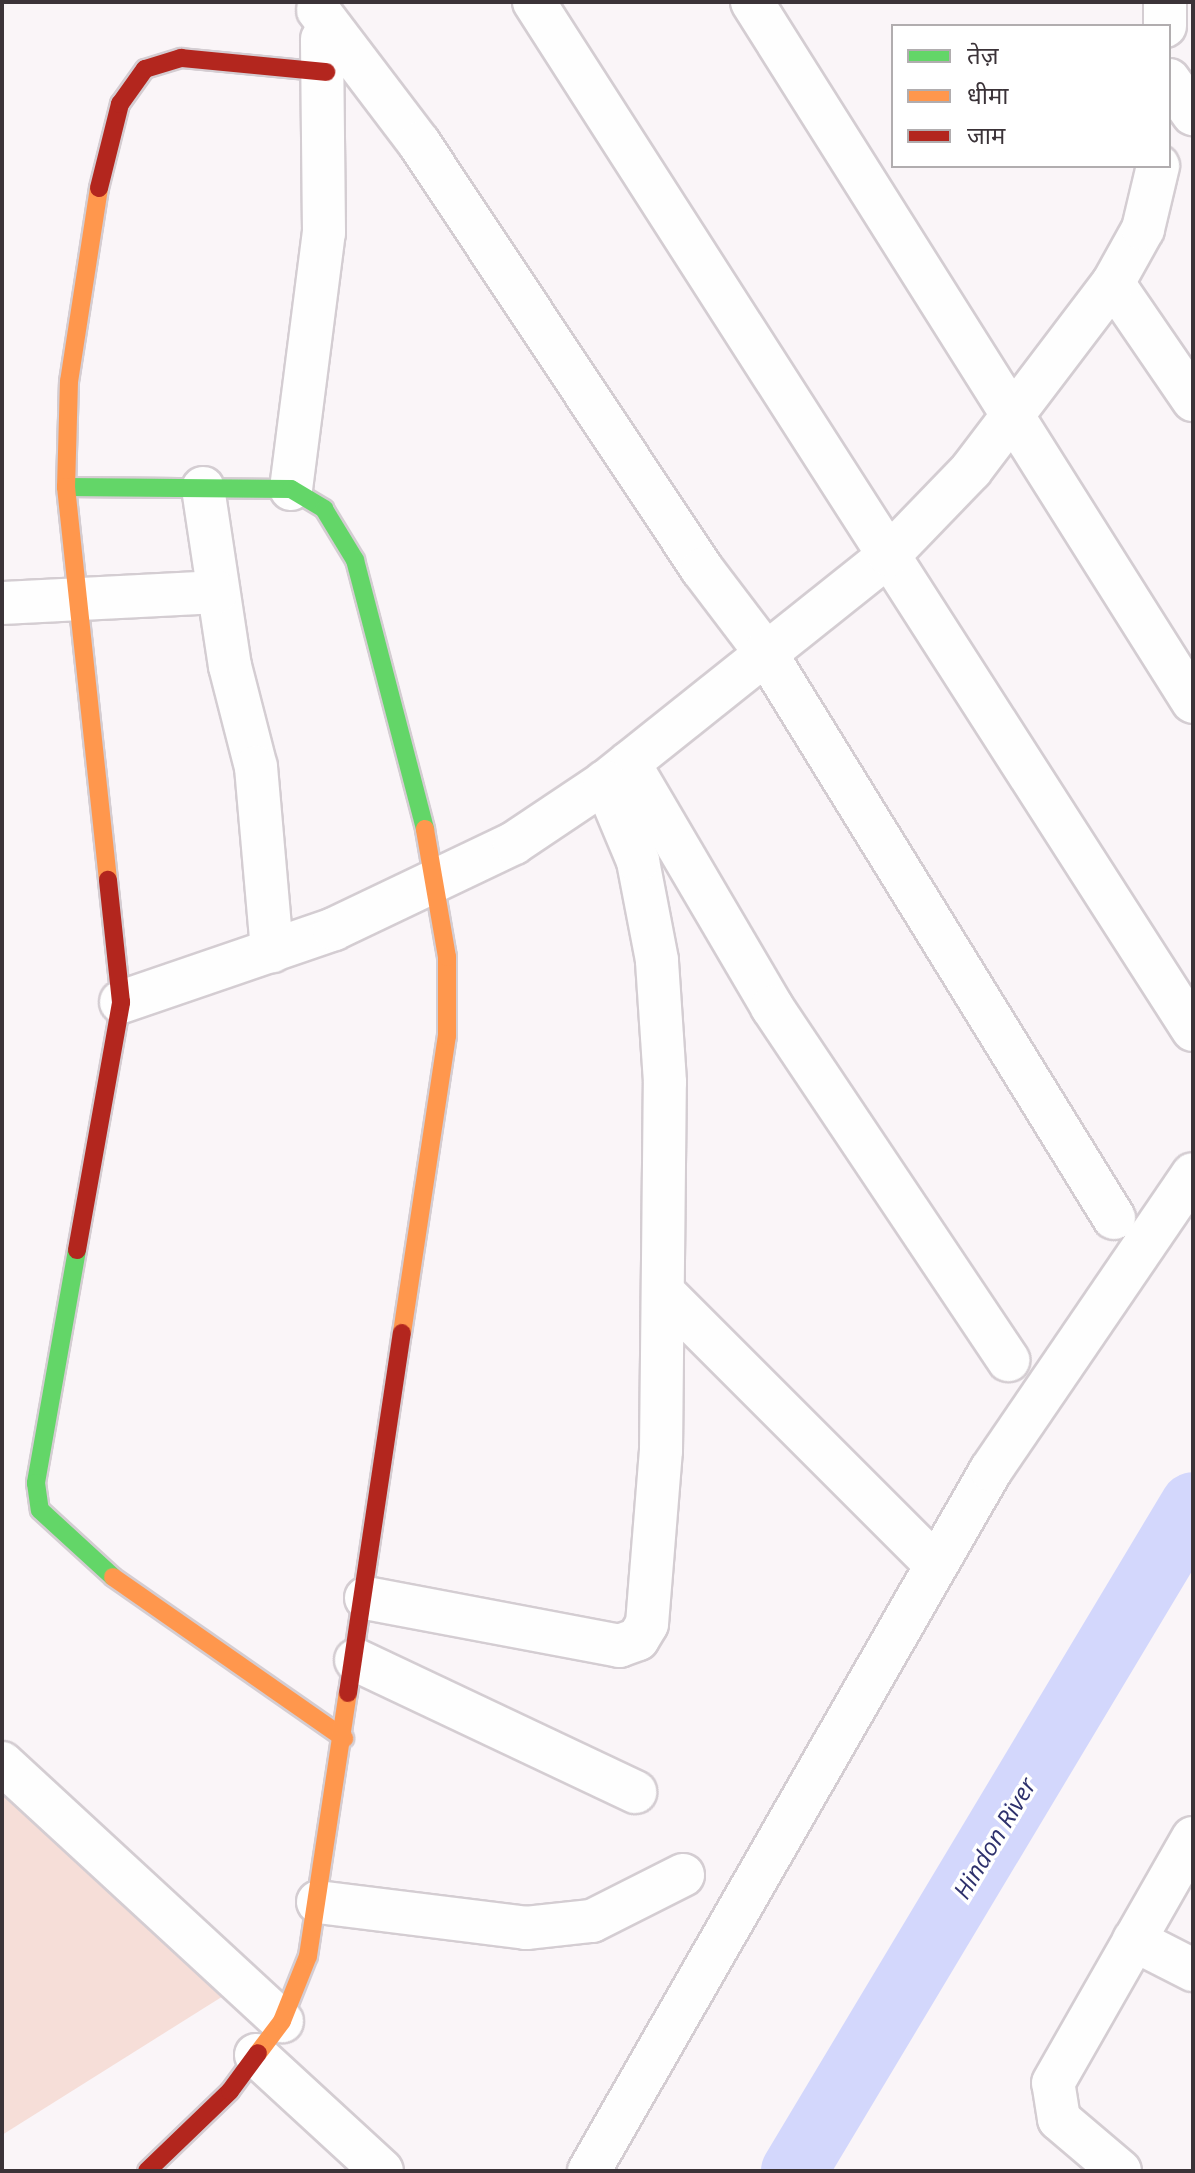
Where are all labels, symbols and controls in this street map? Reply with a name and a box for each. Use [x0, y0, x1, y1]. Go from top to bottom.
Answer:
legend [891, 24, 1171, 168]
text: तेज़ [967, 38, 999, 71]
text: धीमा [967, 78, 1009, 111]
text: जाम [967, 118, 1005, 151]
water label: Hindon River [947, 1772, 1041, 1904]

